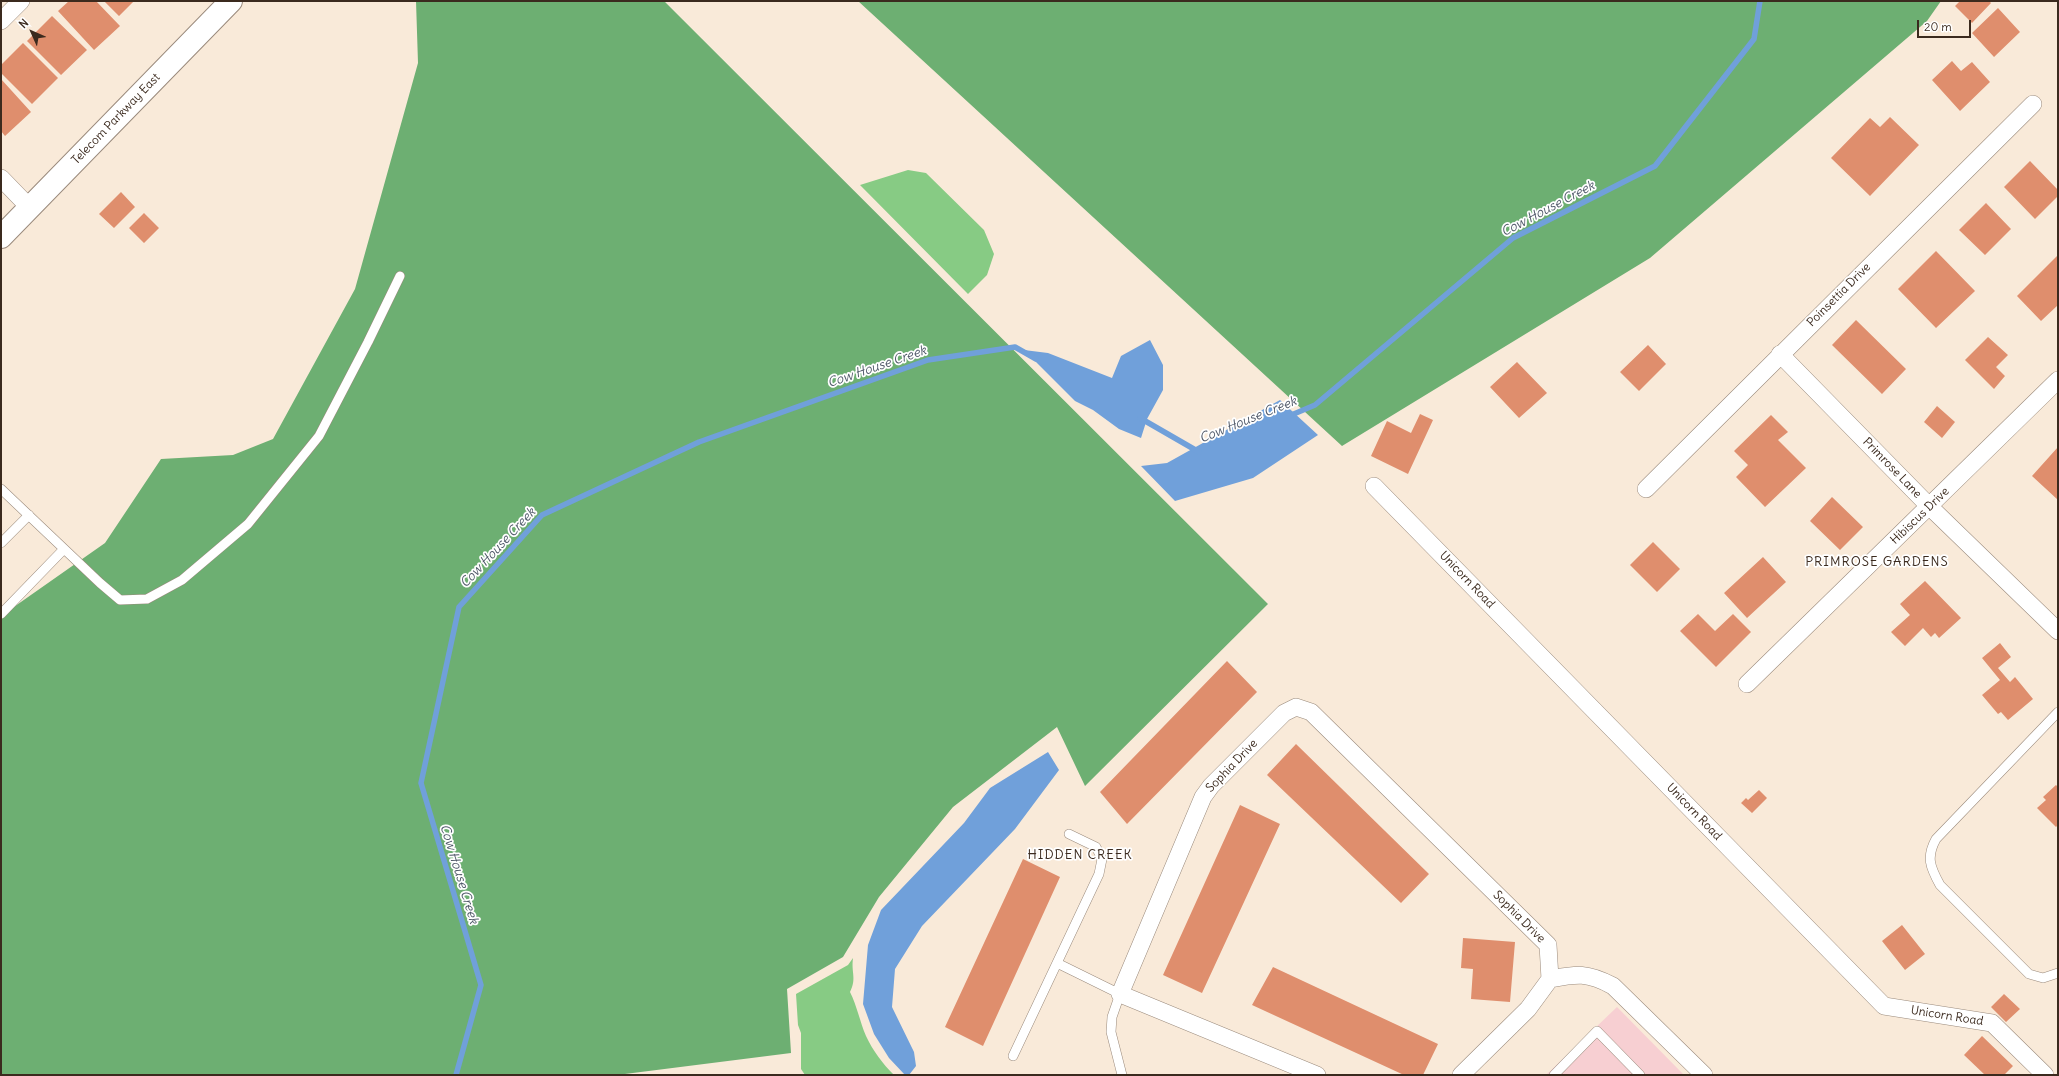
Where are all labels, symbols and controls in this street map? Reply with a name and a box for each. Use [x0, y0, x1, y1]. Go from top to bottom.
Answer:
north arrow [12, 12, 52, 52]
scale bar [1919, 12, 1973, 38]
text: N [16, 16, 31, 31]
text: 20 m [1924, 19, 1952, 34]
street label: Telecom Parkway East [69, 70, 163, 168]
water label: Cow House Creek [1499, 178, 1597, 240]
street label: Poinsettia Drive [1804, 260, 1874, 330]
water label: Cow House Creek [826, 343, 928, 391]
water label: Cow House Creek [1197, 393, 1299, 447]
street label: Primrose Lane [1860, 435, 1924, 501]
street label: Hibiscus Drive [1888, 484, 1952, 548]
water label: Cow House Creek [457, 505, 539, 591]
street label: Unicorn Road [1436, 549, 1498, 611]
district label: PRIMROSE GARDENS [1805, 554, 1949, 570]
street label: Sophia Drive [1203, 737, 1261, 795]
street label: Unicorn Road [1663, 781, 1725, 843]
water label: Cow House Creek [436, 822, 482, 926]
district label: HIDDEN CREEK [1027, 847, 1133, 863]
street label: Sophia Drive [1490, 888, 1548, 946]
street label: Unicorn Road [1910, 1003, 1984, 1029]

